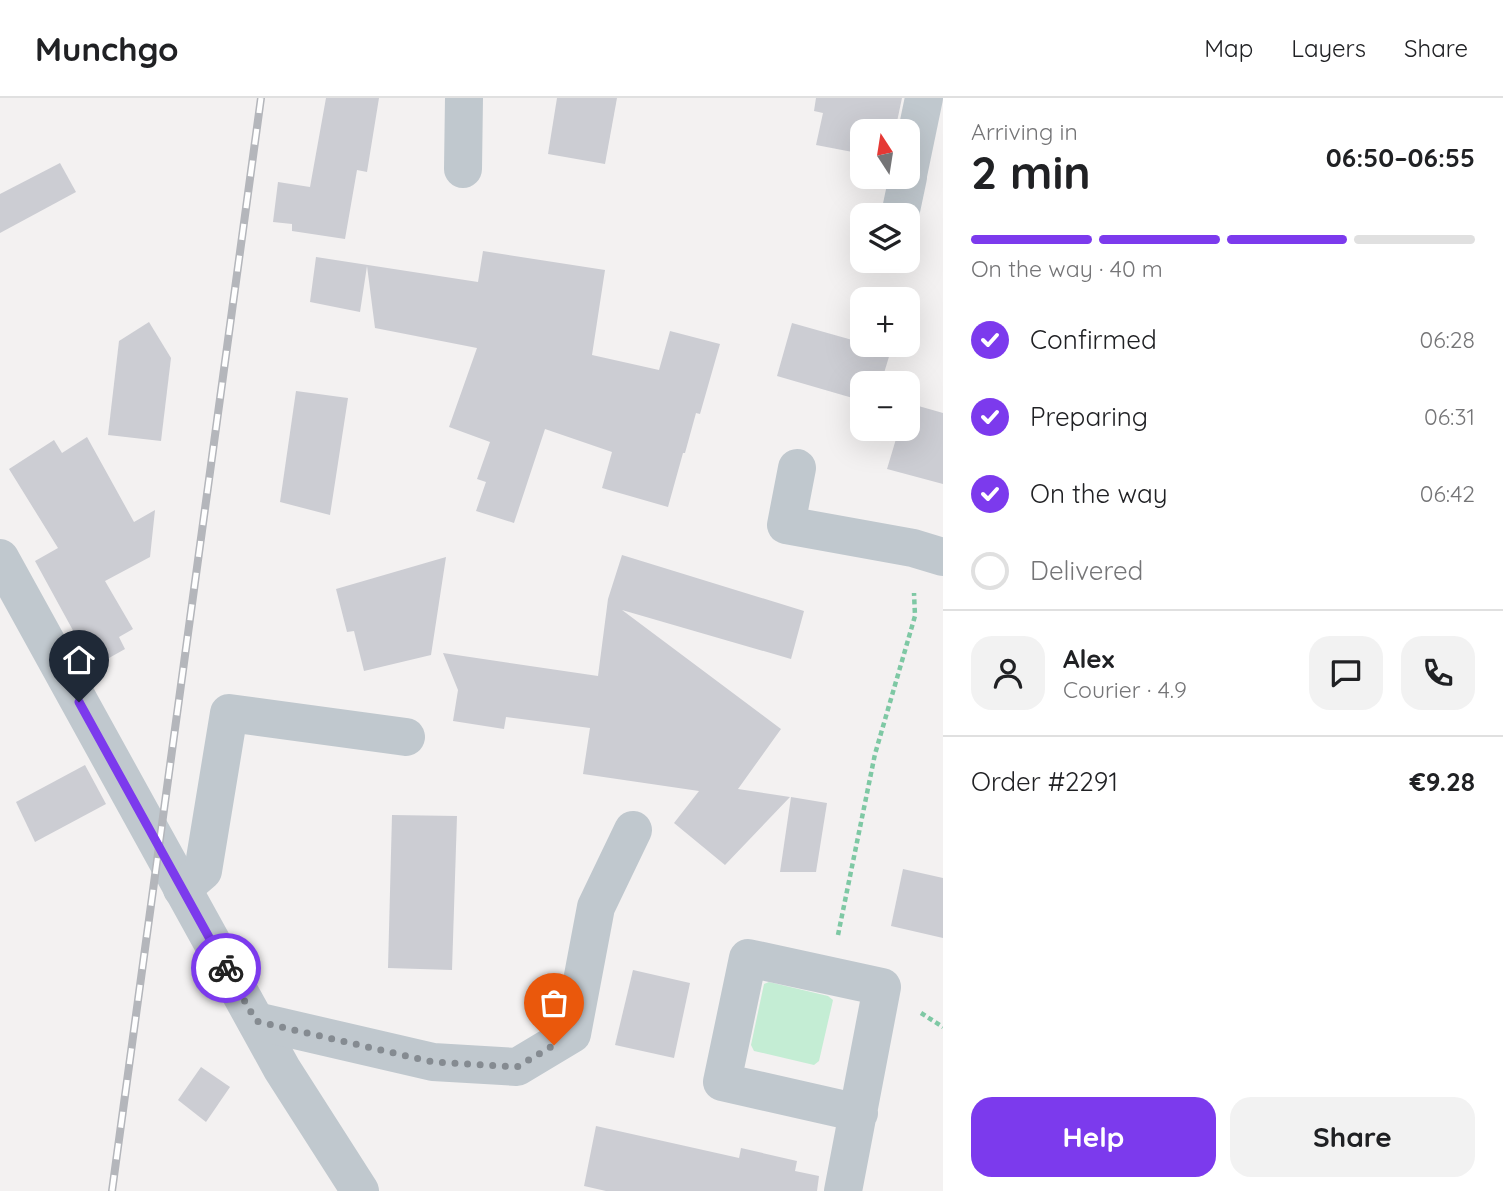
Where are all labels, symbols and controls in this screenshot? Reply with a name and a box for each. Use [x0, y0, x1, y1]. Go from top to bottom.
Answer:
text: Munchgo [35, 28, 179, 69]
text: Map [1204, 33, 1253, 63]
text: Layers [1291, 33, 1366, 63]
text: Share [1404, 33, 1468, 63]
text: Arriving in [971, 117, 1078, 146]
north arrow [850, 119, 920, 189]
map controls [850, 119, 920, 441]
text: 06:50–06:55 [1326, 141, 1475, 174]
text: 2 min [971, 143, 1091, 201]
button: layers [850, 203, 920, 273]
text: On the way · 40 m [971, 254, 1163, 283]
button: + [850, 287, 920, 357]
icon: check [971, 321, 1009, 359]
text: Confirmed [1030, 323, 1157, 356]
text: 06:28 [1419, 325, 1475, 354]
button: − [850, 371, 920, 441]
icon: check [971, 398, 1009, 436]
text: Preparing [1030, 400, 1148, 433]
text: 06:31 [1424, 402, 1475, 431]
icon: check [971, 475, 1009, 513]
text: On the way [1030, 477, 1168, 510]
text: 06:42 [1420, 479, 1475, 508]
text: Delivered [1030, 554, 1143, 587]
pin [49, 630, 109, 702]
button: person [971, 636, 1045, 710]
button: chat [1309, 636, 1383, 710]
button: phone [1401, 636, 1475, 710]
icon: home [60, 641, 98, 679]
text: Alex [1063, 642, 1114, 675]
text: Courier · 4.9 [1063, 675, 1187, 704]
text: Order #2291 [971, 765, 1118, 798]
text: €9.28 [1409, 765, 1475, 798]
courier [191, 933, 261, 1003]
icon: bike [207, 949, 245, 987]
pin [524, 973, 584, 1045]
icon: bag [535, 984, 573, 1022]
button: Help [971, 1097, 1216, 1177]
button: Share [1230, 1097, 1475, 1177]

